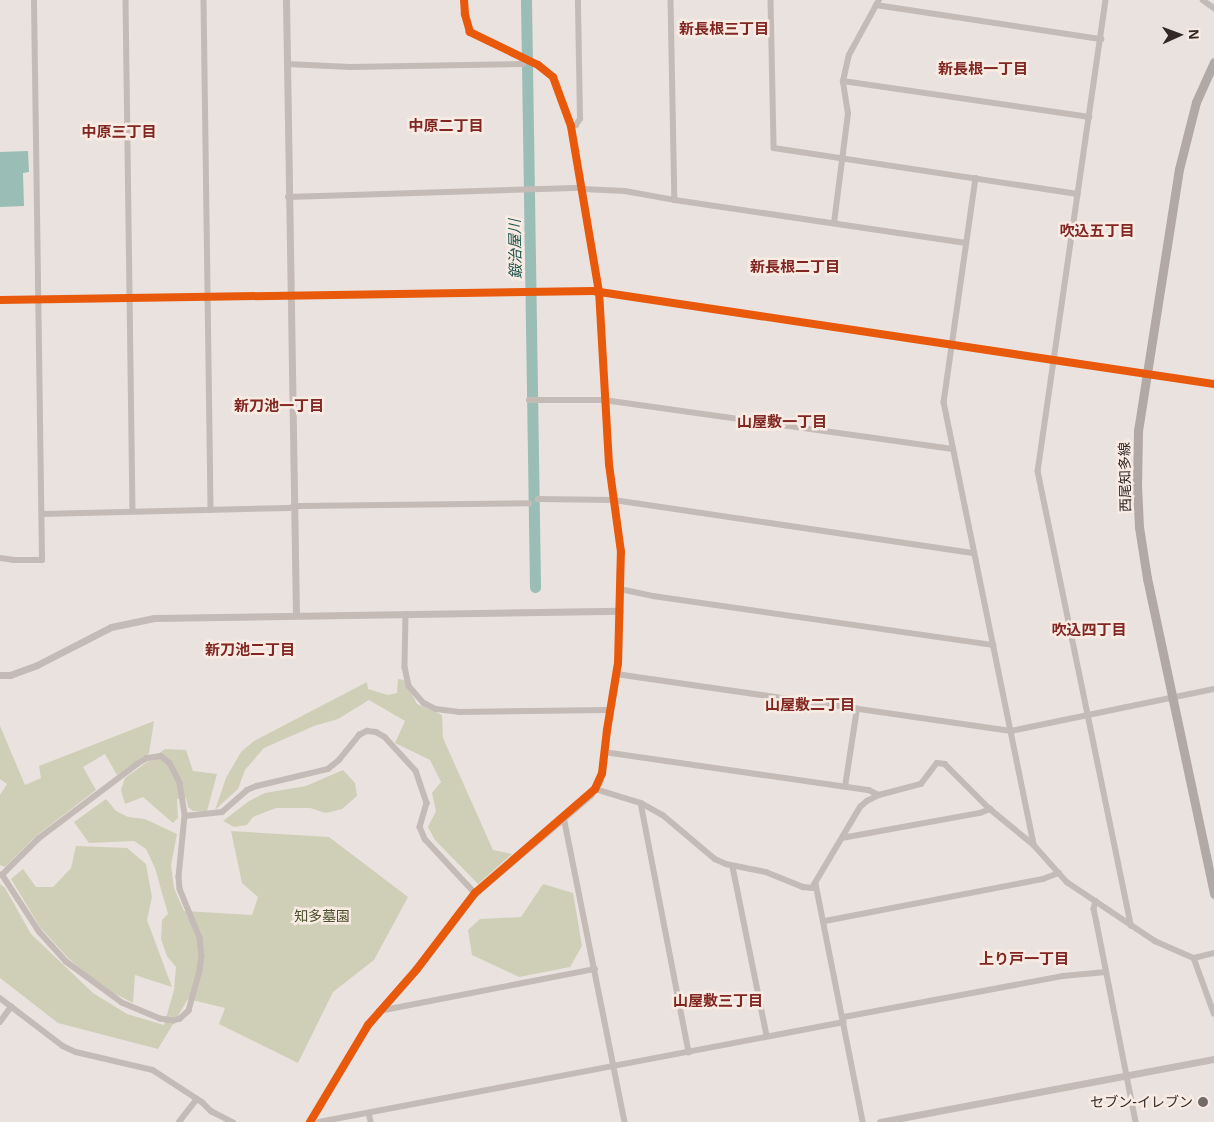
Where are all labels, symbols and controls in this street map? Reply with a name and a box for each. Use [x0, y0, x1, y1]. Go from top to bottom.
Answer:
north arrow [1154, 10, 1204, 60]
district label: 新長根三丁目 [679, 20, 769, 38]
text: N [1186, 29, 1202, 40]
district label: 新長根一丁目 [938, 60, 1028, 78]
district label: 中原二丁目 [409, 117, 483, 135]
district label: 中原三丁目 [82, 123, 156, 141]
water label: 鍛治屋川 [505, 219, 525, 279]
district label: 吹込五丁目 [1060, 222, 1134, 240]
district label: 新長根二丁目 [750, 258, 840, 276]
district label: 新刀池一丁目 [234, 397, 324, 415]
district label: 山屋敷一丁目 [737, 413, 827, 431]
street label: 西尾知多線 [1116, 442, 1134, 512]
district label: 吹込四丁目 [1052, 621, 1126, 639]
district label: 新刀池二丁目 [205, 641, 295, 659]
district label: 山屋敷二丁目 [765, 696, 855, 714]
park label: 知多墓園 [294, 908, 350, 924]
district label: 上り戸一丁目 [979, 950, 1069, 968]
district label: 山屋敷三丁目 [673, 992, 763, 1010]
place label: セブン-イレブン [1090, 1094, 1193, 1110]
marker: セブン-イレブン [1197, 1096, 1209, 1108]

